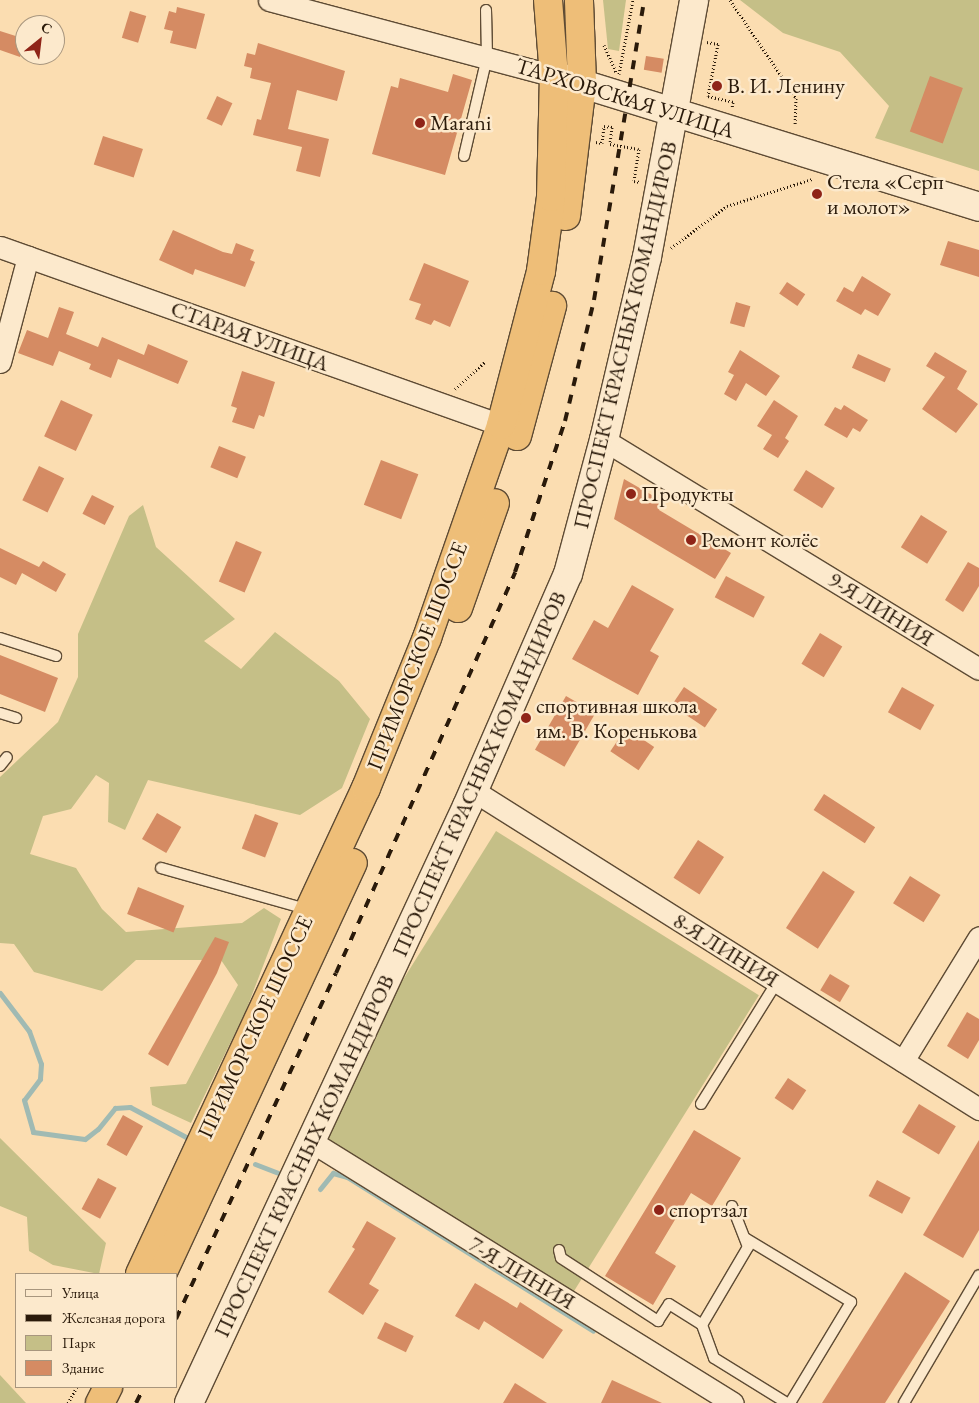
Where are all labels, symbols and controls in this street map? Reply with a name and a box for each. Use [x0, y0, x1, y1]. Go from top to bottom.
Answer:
north arrow [15, 15, 65, 65]
text: С [38, 17, 55, 38]
street label: ТАРХОВСКАЯ УЛИЦА [512, 52, 738, 144]
place label: В. И. Ленину [727, 73, 845, 99]
marker: В. И. Ленину [711, 80, 723, 92]
place label: Marani [430, 110, 491, 136]
marker: Marani [414, 117, 426, 129]
street label: ПРОСПЕКТ КРАСНЫХ КОМАНДИРОВ [567, 139, 683, 531]
place label: Стела «Серп и молот» [827, 168, 944, 220]
marker: Стела «Серп и молот» [811, 188, 823, 200]
street label: СТАРАЯ УЛИЦА [167, 295, 333, 377]
place label: Продукты [641, 481, 734, 507]
marker: Продукты [625, 488, 637, 500]
place label: Ремонт колёс [701, 527, 818, 553]
marker: Ремонт колёс [685, 534, 697, 546]
street label: ПРИМОРСКОЕ ШОССЕ [361, 538, 473, 774]
street label: 9-Я ЛИНИЯ [823, 566, 939, 652]
street label: ПРОСПЕКТ КРАСНЫХ КОМАНДИРОВ [386, 587, 572, 961]
place label: спортивная школа им. В. Коренькова [536, 692, 697, 744]
marker: спортивная школа им. В. Коренькова [520, 712, 532, 724]
street label: 8-Я ЛИНИЯ [668, 907, 784, 993]
street label: ПРИМОРСКОЕ ШОССЕ [192, 911, 318, 1143]
street label: ПРОСПЕКТ КРАСНЫХ КОМАНДИРОВ [208, 970, 400, 1342]
place label: спортзал [669, 1197, 748, 1223]
marker: спортзал [653, 1204, 665, 1216]
street label: 7-Я ЛИНИЯ [464, 1231, 580, 1315]
legend [15, 1273, 178, 1388]
text: Улица [62, 1283, 99, 1302]
text: Железная дорога [62, 1308, 165, 1327]
text: Парк [62, 1333, 95, 1352]
text: Здание [62, 1358, 104, 1377]

